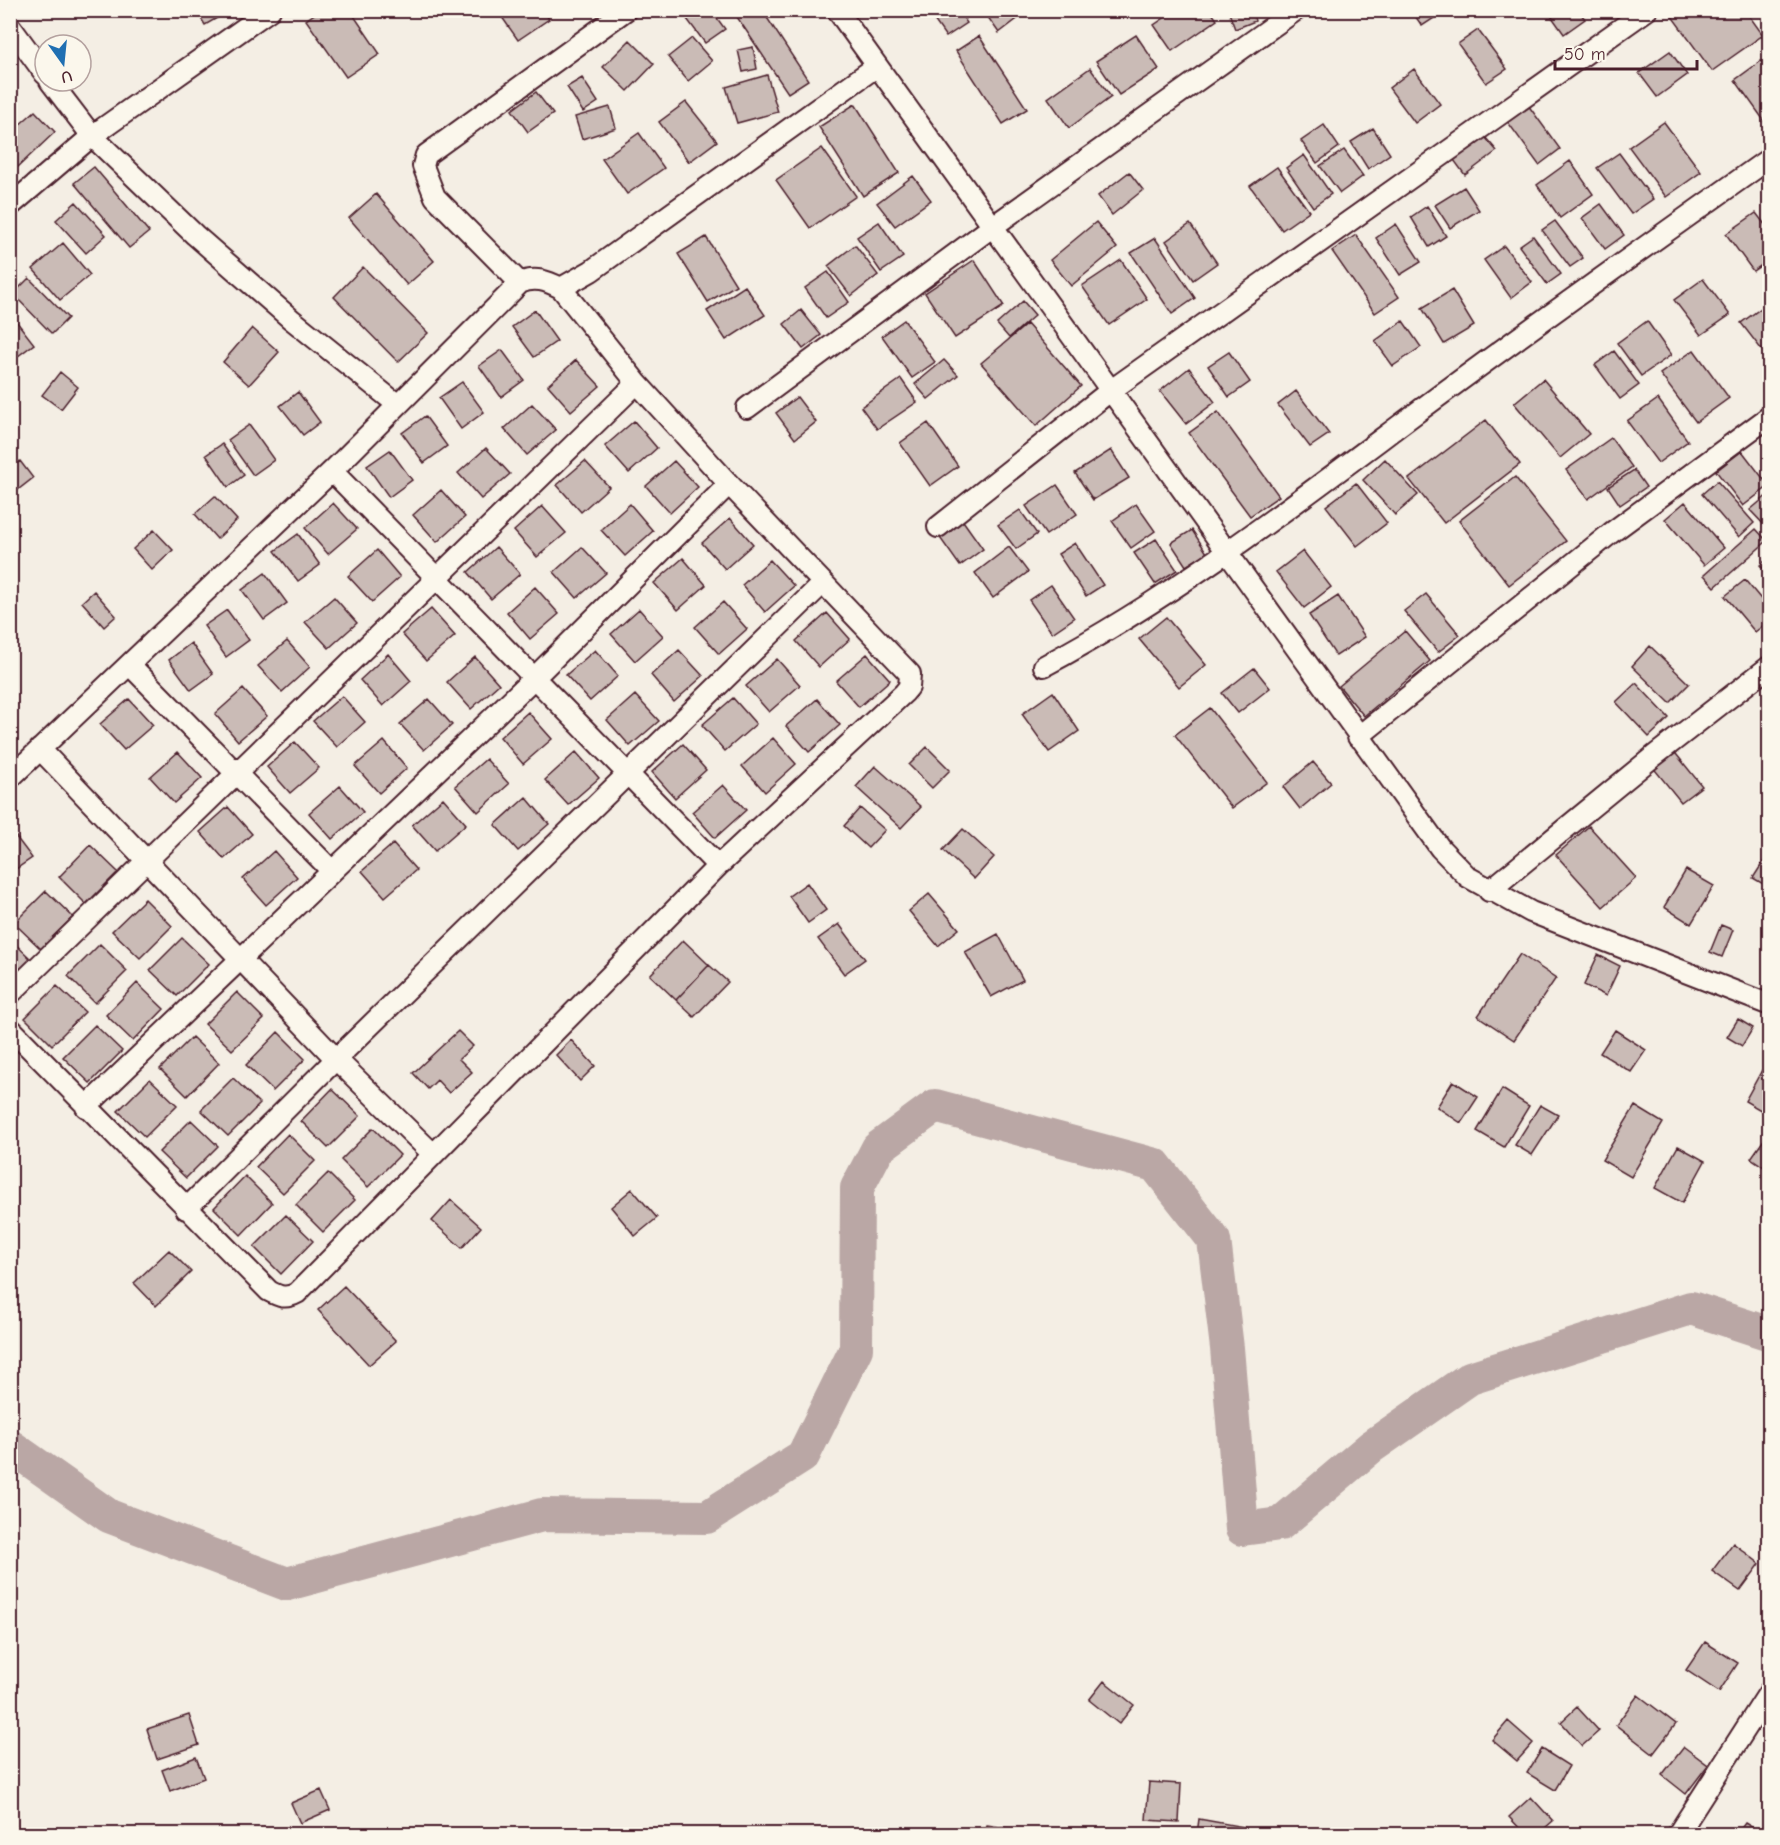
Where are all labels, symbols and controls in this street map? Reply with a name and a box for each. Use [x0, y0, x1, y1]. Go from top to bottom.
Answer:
north arrow [33, 33, 93, 93]
scale bar [1555, 33, 1698, 71]
text: 50 m [1564, 44, 1606, 65]
text: U [59, 66, 74, 87]

